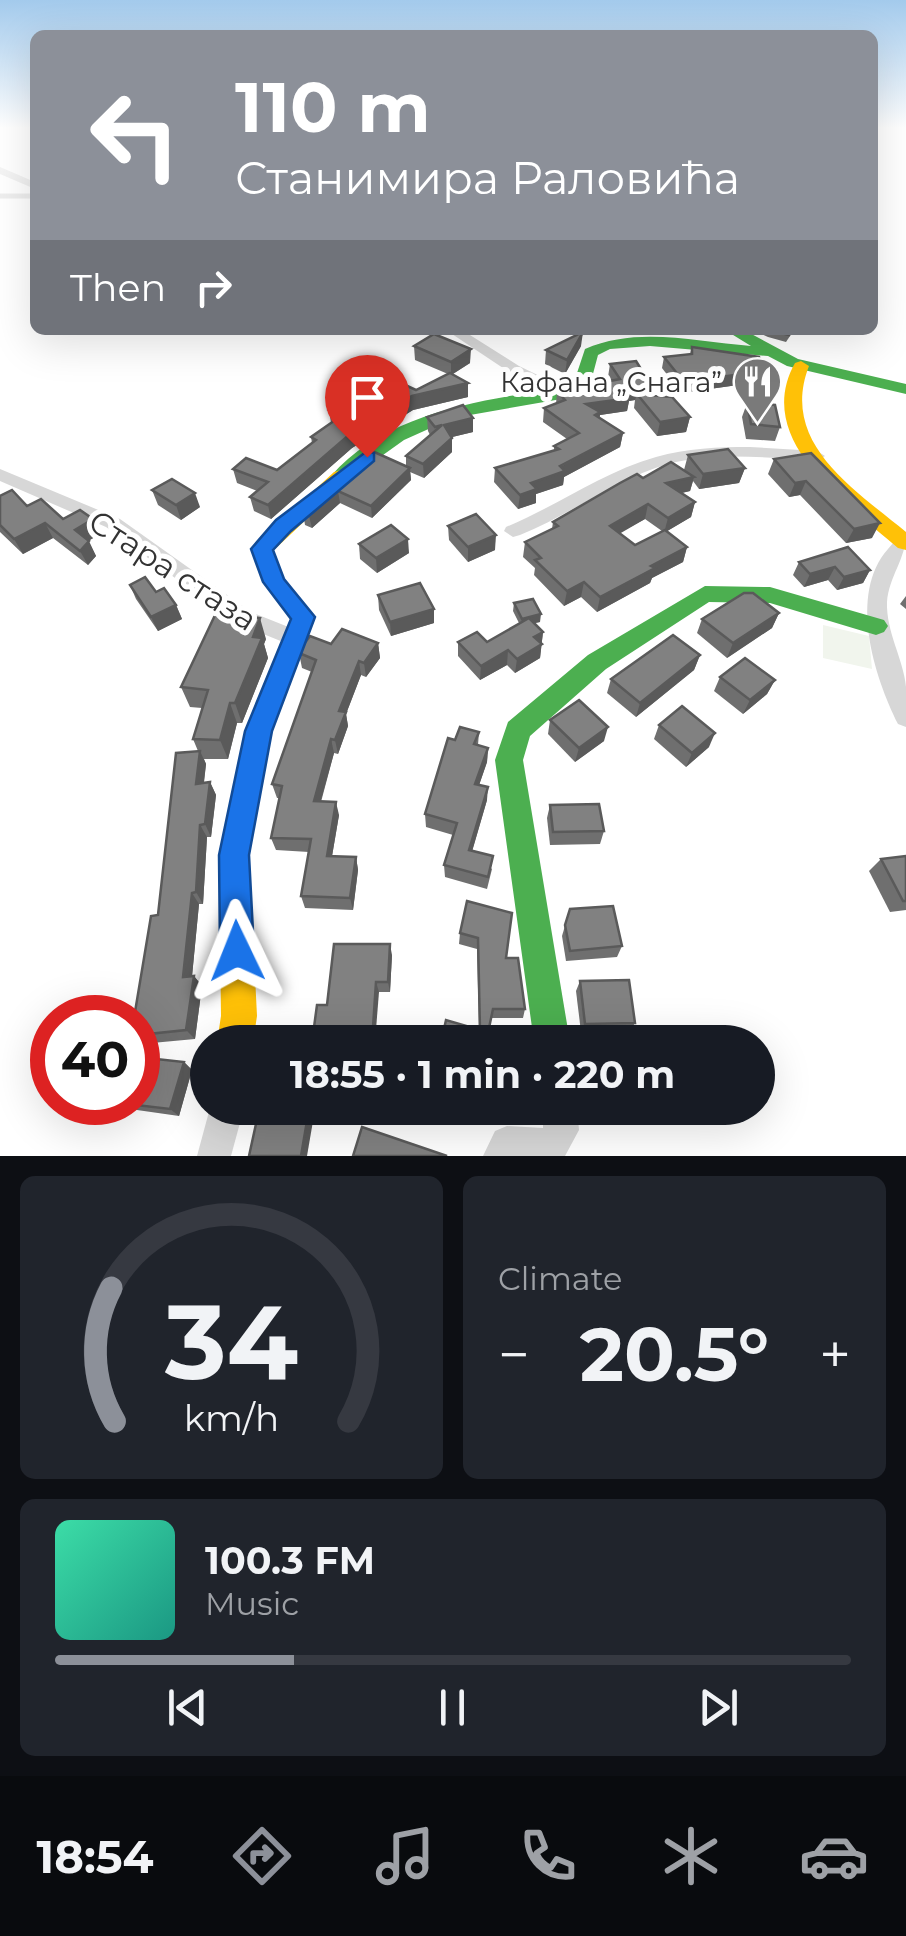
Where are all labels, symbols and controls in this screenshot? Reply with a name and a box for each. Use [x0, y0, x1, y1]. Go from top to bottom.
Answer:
text: 110 m [235, 64, 431, 150]
icon: left [70, 70, 200, 200]
text: Станимира Раловића [235, 150, 740, 205]
icon: right [186, 260, 241, 315]
text: Then [70, 264, 166, 311]
pin [325, 355, 410, 458]
restaurant icon: Кафана „Снага” [731, 356, 783, 424]
place label: Кафана „Снага” [500, 365, 722, 399]
icon: arrive [340, 370, 395, 425]
street label: Стара стаза [82, 501, 264, 639]
position arrow [185, 899, 289, 1003]
speed limit sign: 40 [30, 995, 160, 1125]
text: 18:55 · 1 min · 220 m [290, 1051, 675, 1098]
text: Climate [498, 1259, 622, 1298]
text: 34 [164, 1278, 298, 1405]
text: 20.5° [580, 1308, 769, 1400]
text: − [498, 1321, 530, 1388]
text: + [819, 1321, 851, 1388]
text: km/h [184, 1396, 279, 1440]
text: 100.3 FM [205, 1537, 375, 1584]
text: Music [205, 1584, 299, 1623]
icon: previous [160, 1680, 215, 1735]
icon: pause [425, 1680, 480, 1735]
icon: next [691, 1680, 746, 1735]
icon: directions [227, 1821, 297, 1891]
icon: music [370, 1821, 440, 1891]
icon: phone [513, 1821, 583, 1891]
icon: climate [656, 1821, 726, 1891]
icon: car [799, 1821, 869, 1891]
text: 18:54 [37, 1829, 154, 1884]

